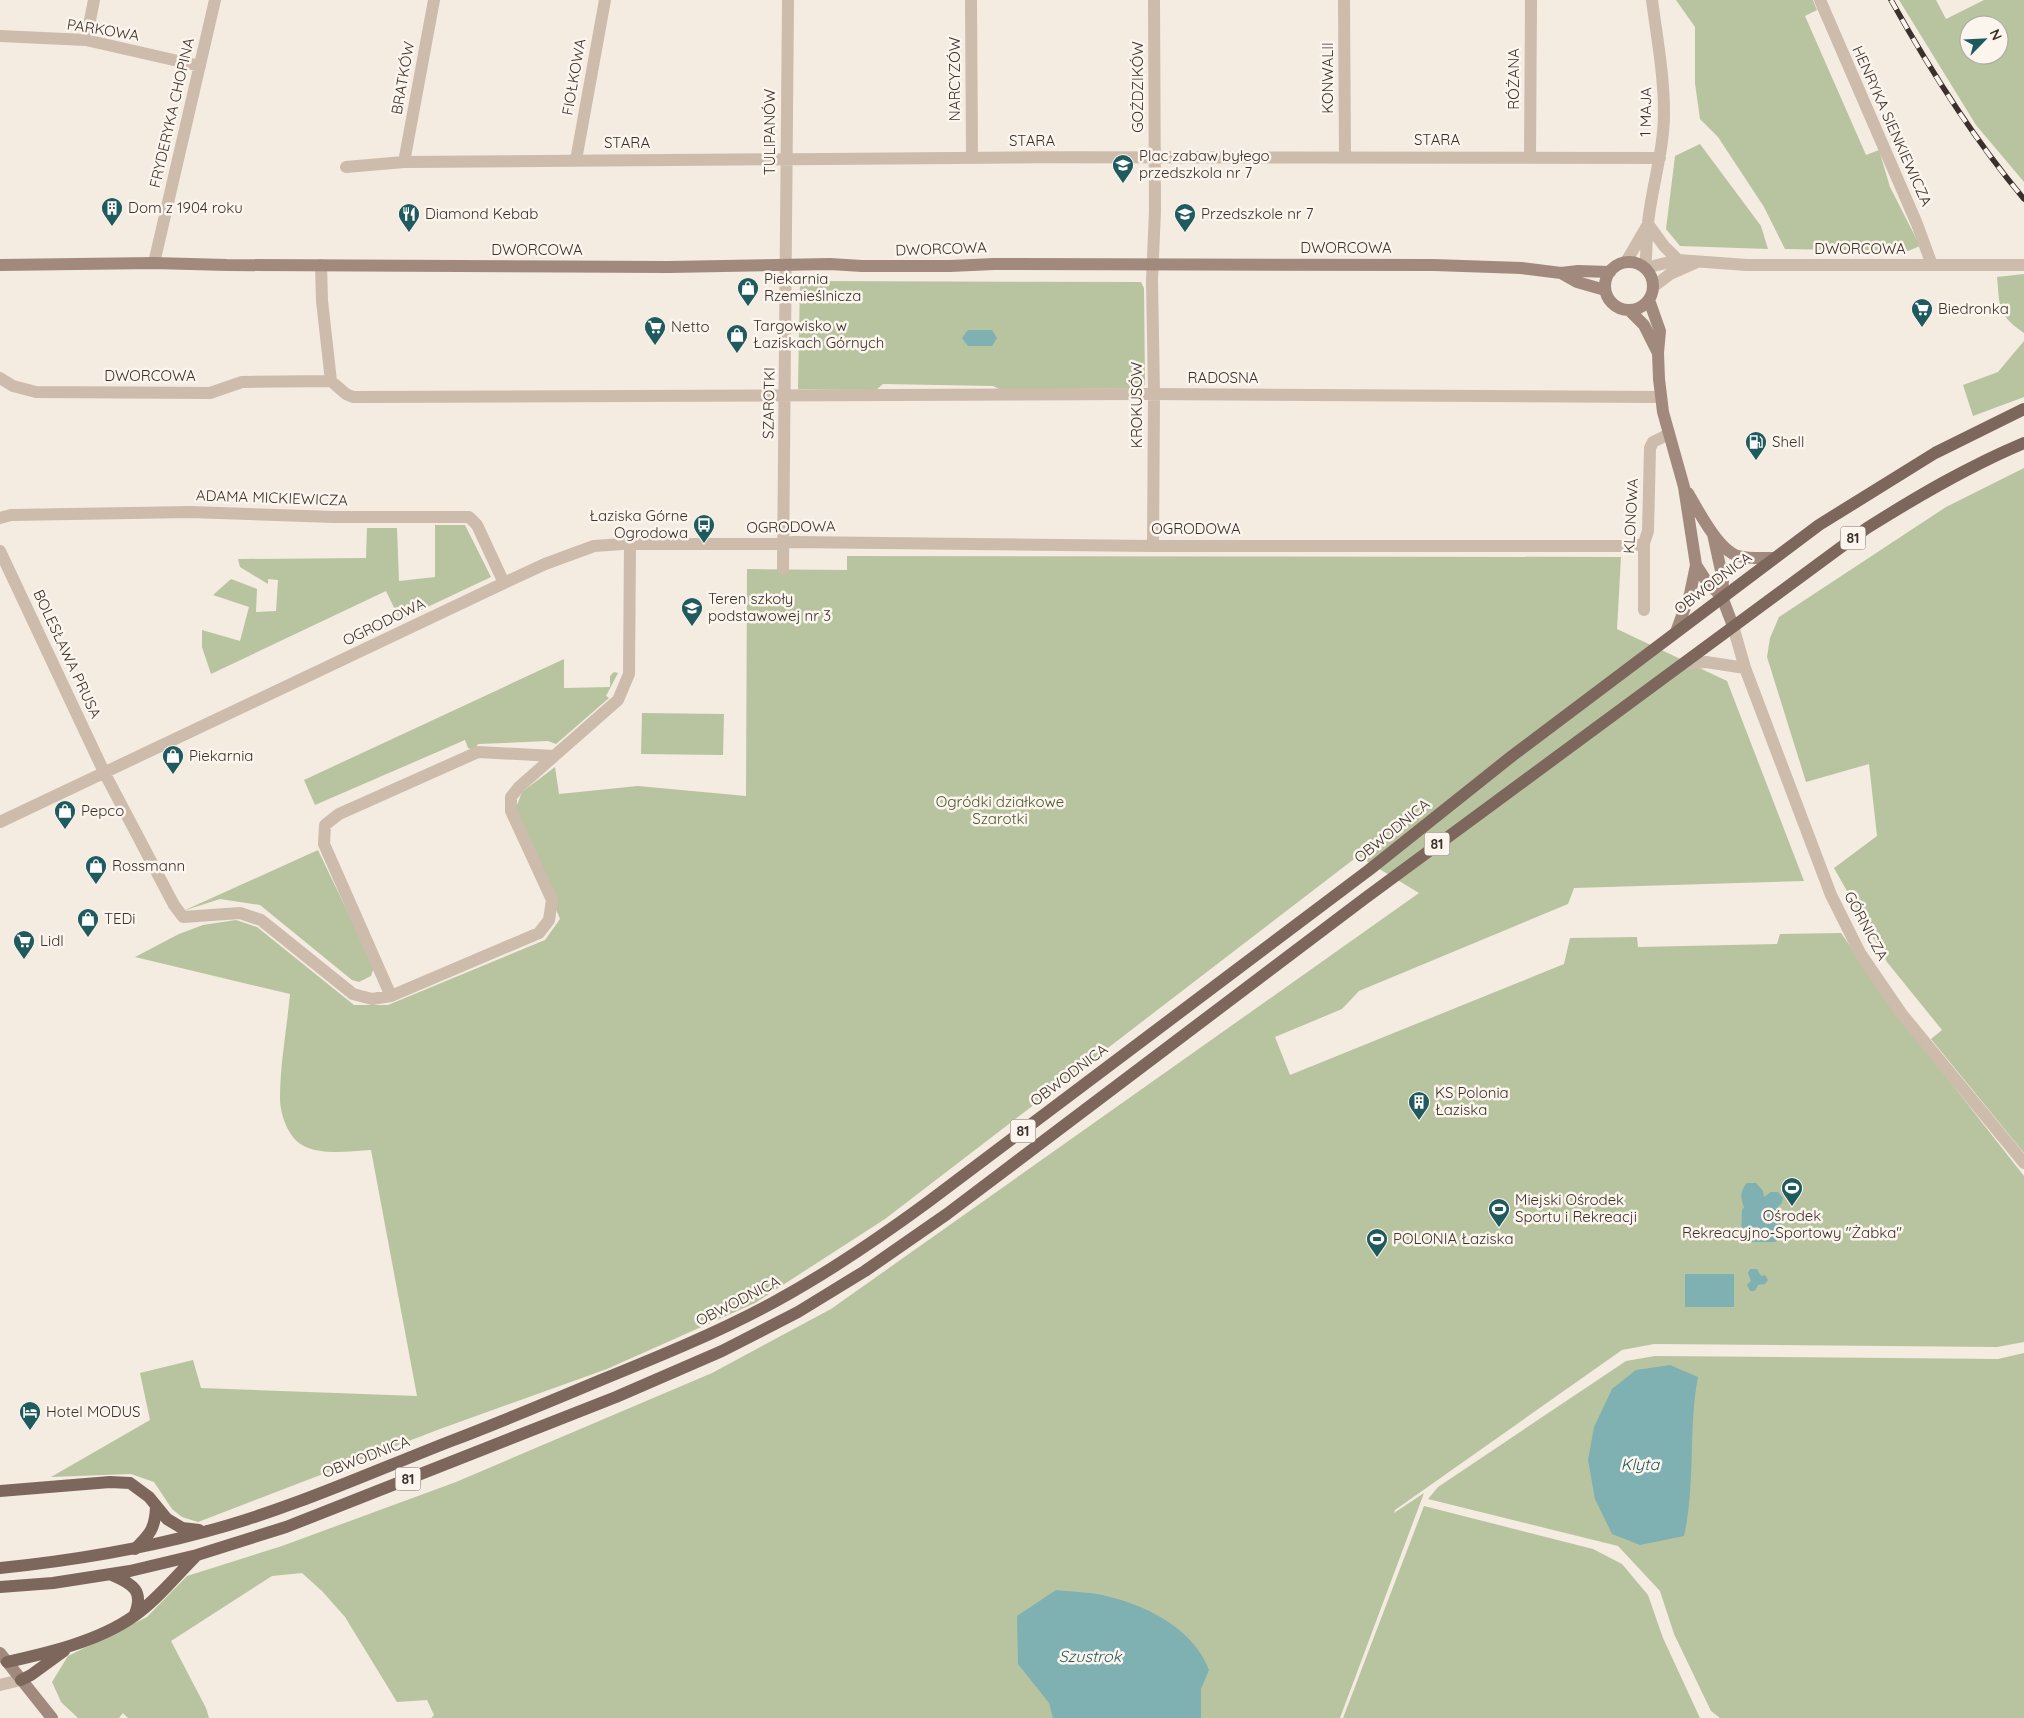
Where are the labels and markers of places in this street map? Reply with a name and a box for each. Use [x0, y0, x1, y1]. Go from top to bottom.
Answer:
place label: Plac zabaw byłego przedszkola nr 7 [1139, 146, 1270, 182]
school or university icon: Plac zabaw byłego przedszkola nr 7 [1111, 153, 1135, 184]
building icon: Dom z 1904 roku [100, 196, 124, 227]
place label: Dom z 1904 roku [128, 198, 243, 217]
restaurant icon: Diamond Kebab [397, 202, 421, 233]
school or university icon: Przedszkole nr 7 [1173, 202, 1197, 233]
place label: Diamond Kebab [425, 204, 538, 223]
place label: Przedszkole nr 7 [1201, 204, 1314, 223]
place label: Piekarnia Rzemieślnicza [764, 269, 861, 305]
shop icon: Piekarnia Rzemieślnicza [736, 276, 760, 307]
supermarket icon: Biedronka [1910, 297, 1934, 328]
place label: Biedronka [1938, 299, 2009, 318]
supermarket icon: Netto [643, 315, 667, 346]
place label: Targowisko w Łaziskach Górnych [753, 316, 884, 352]
place label: Netto [671, 317, 710, 336]
shop icon: Targowisko w Łaziskach Górnych [725, 323, 749, 354]
fuel station icon: Shell [1744, 430, 1768, 461]
place label: Shell [1772, 432, 1804, 451]
place label: Łaziska Górne Ogrodowa [589, 506, 688, 542]
bus stop icon: Łaziska Górne Ogrodowa [692, 513, 716, 544]
place label: Teren szkoły podstawowej nr 3 [708, 589, 831, 625]
school or university icon: Teren szkoły podstawowej nr 3 [680, 596, 704, 627]
shop icon: Piekarnia [161, 744, 185, 775]
place label: Piekarnia [189, 746, 253, 765]
shop icon: Pepco [53, 799, 77, 830]
place label: Pepco [81, 801, 124, 820]
shop icon: Rossmann [84, 854, 108, 885]
place label: Rossmann [112, 856, 185, 875]
shop icon: TEDi [76, 907, 100, 938]
place label: TEDi [104, 909, 136, 928]
supermarket icon: Lidl [12, 929, 36, 960]
place label: Lidl [40, 931, 64, 950]
place label: KS Polonia Łaziska [1435, 1083, 1509, 1119]
building icon: KS Polonia Łaziska [1407, 1090, 1431, 1121]
sports icon: Ośrodek Rekreacyjno-Sportowy "Żabka" [1780, 1176, 1804, 1207]
place label: Miejski Ośrodek Sportu i Rekreacji [1515, 1190, 1637, 1226]
sports icon: Miejski Ośrodek Sportu i Rekreacji [1487, 1197, 1511, 1228]
place label: Ośrodek Rekreacyjno-Sportowy "Żabka" [1682, 1206, 1902, 1242]
sports icon: POLONIA Łaziska [1365, 1227, 1389, 1258]
place label: POLONIA Łaziska [1393, 1229, 1513, 1248]
hotel icon: Hotel MODUS [18, 1400, 42, 1431]
place label: Hotel MODUS [46, 1402, 141, 1421]

